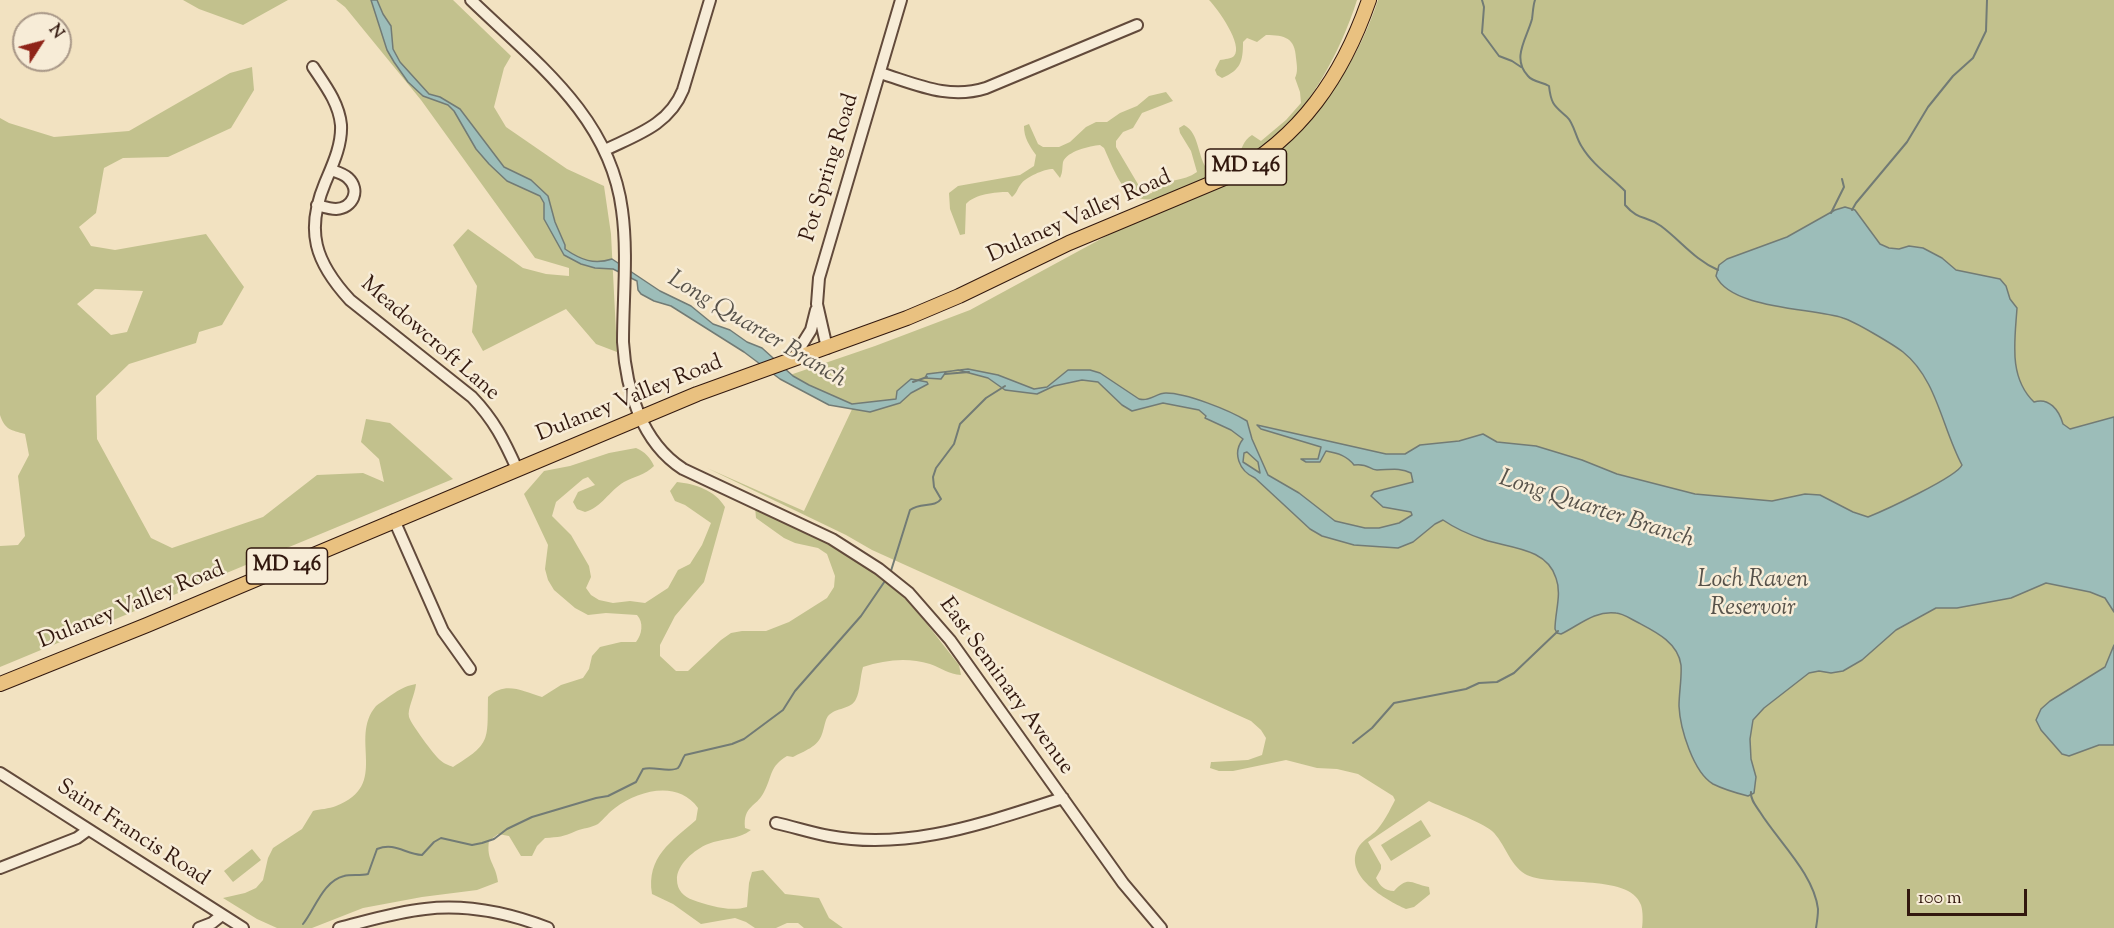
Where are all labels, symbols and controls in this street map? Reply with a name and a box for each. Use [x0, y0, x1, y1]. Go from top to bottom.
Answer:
north arrow [12, 12, 72, 72]
text: N [42, 20, 68, 44]
street label: Pot Spring Road [796, 91, 866, 245]
road number: MD 146 [1206, 149, 1286, 185]
street label: Dulaney Valley Road [984, 166, 1176, 270]
water label: Long Quarter Branch [661, 266, 851, 396]
street label: Meadowcroft Lane [354, 272, 504, 408]
street label: Dulaney Valley Road [533, 351, 727, 449]
water label: Long Quarter Branch [1495, 466, 1697, 556]
road number: MD 146 [246, 548, 328, 584]
street label: Dulaney Valley Road [35, 558, 229, 656]
water label: Loch Raven Reservoir [1697, 568, 1809, 624]
street label: East Seminary Avenue [932, 593, 1078, 781]
street label: Saint Francis Road [51, 775, 213, 893]
scale bar [1910, 877, 2030, 915]
text: 100 m [1918, 886, 1962, 912]

